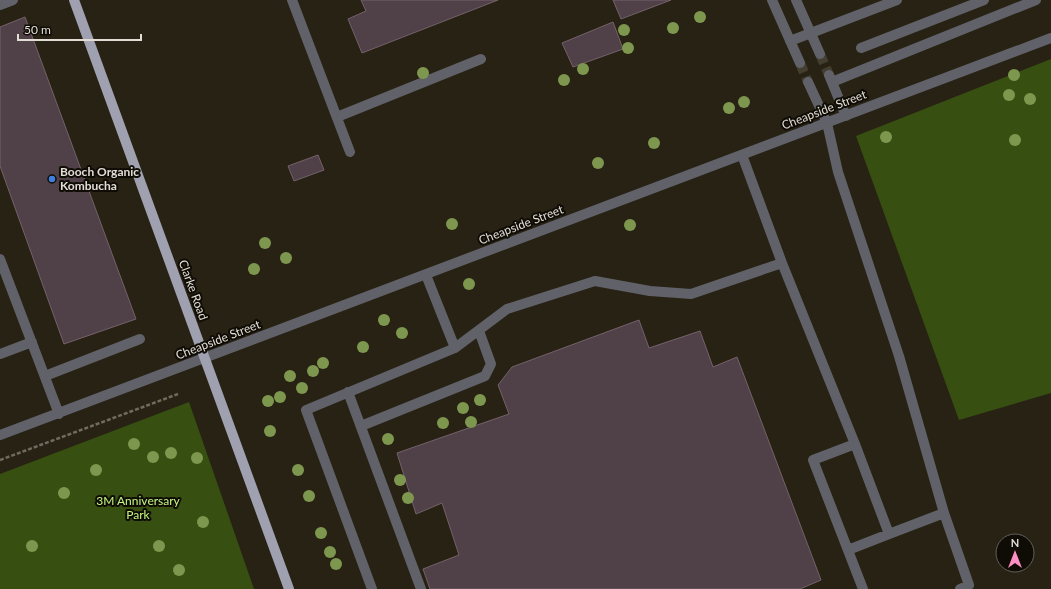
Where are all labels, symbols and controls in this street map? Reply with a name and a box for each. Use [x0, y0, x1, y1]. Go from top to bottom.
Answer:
scale bar [18, 16, 141, 42]
text: 50 m [24, 22, 51, 37]
street label: Cheapside Street [779, 86, 869, 133]
place label: Booch Organic Kombucha [60, 164, 139, 193]
marker: Booch Organic Kombucha [47, 174, 57, 184]
street label: Cheapside Street [476, 201, 566, 248]
street label: Clarke Road [176, 258, 211, 322]
street label: Cheapside Street [173, 316, 263, 363]
park label: 3M Anniversary Park [96, 493, 181, 522]
north arrow [995, 533, 1035, 573]
text: N [1011, 536, 1019, 549]

